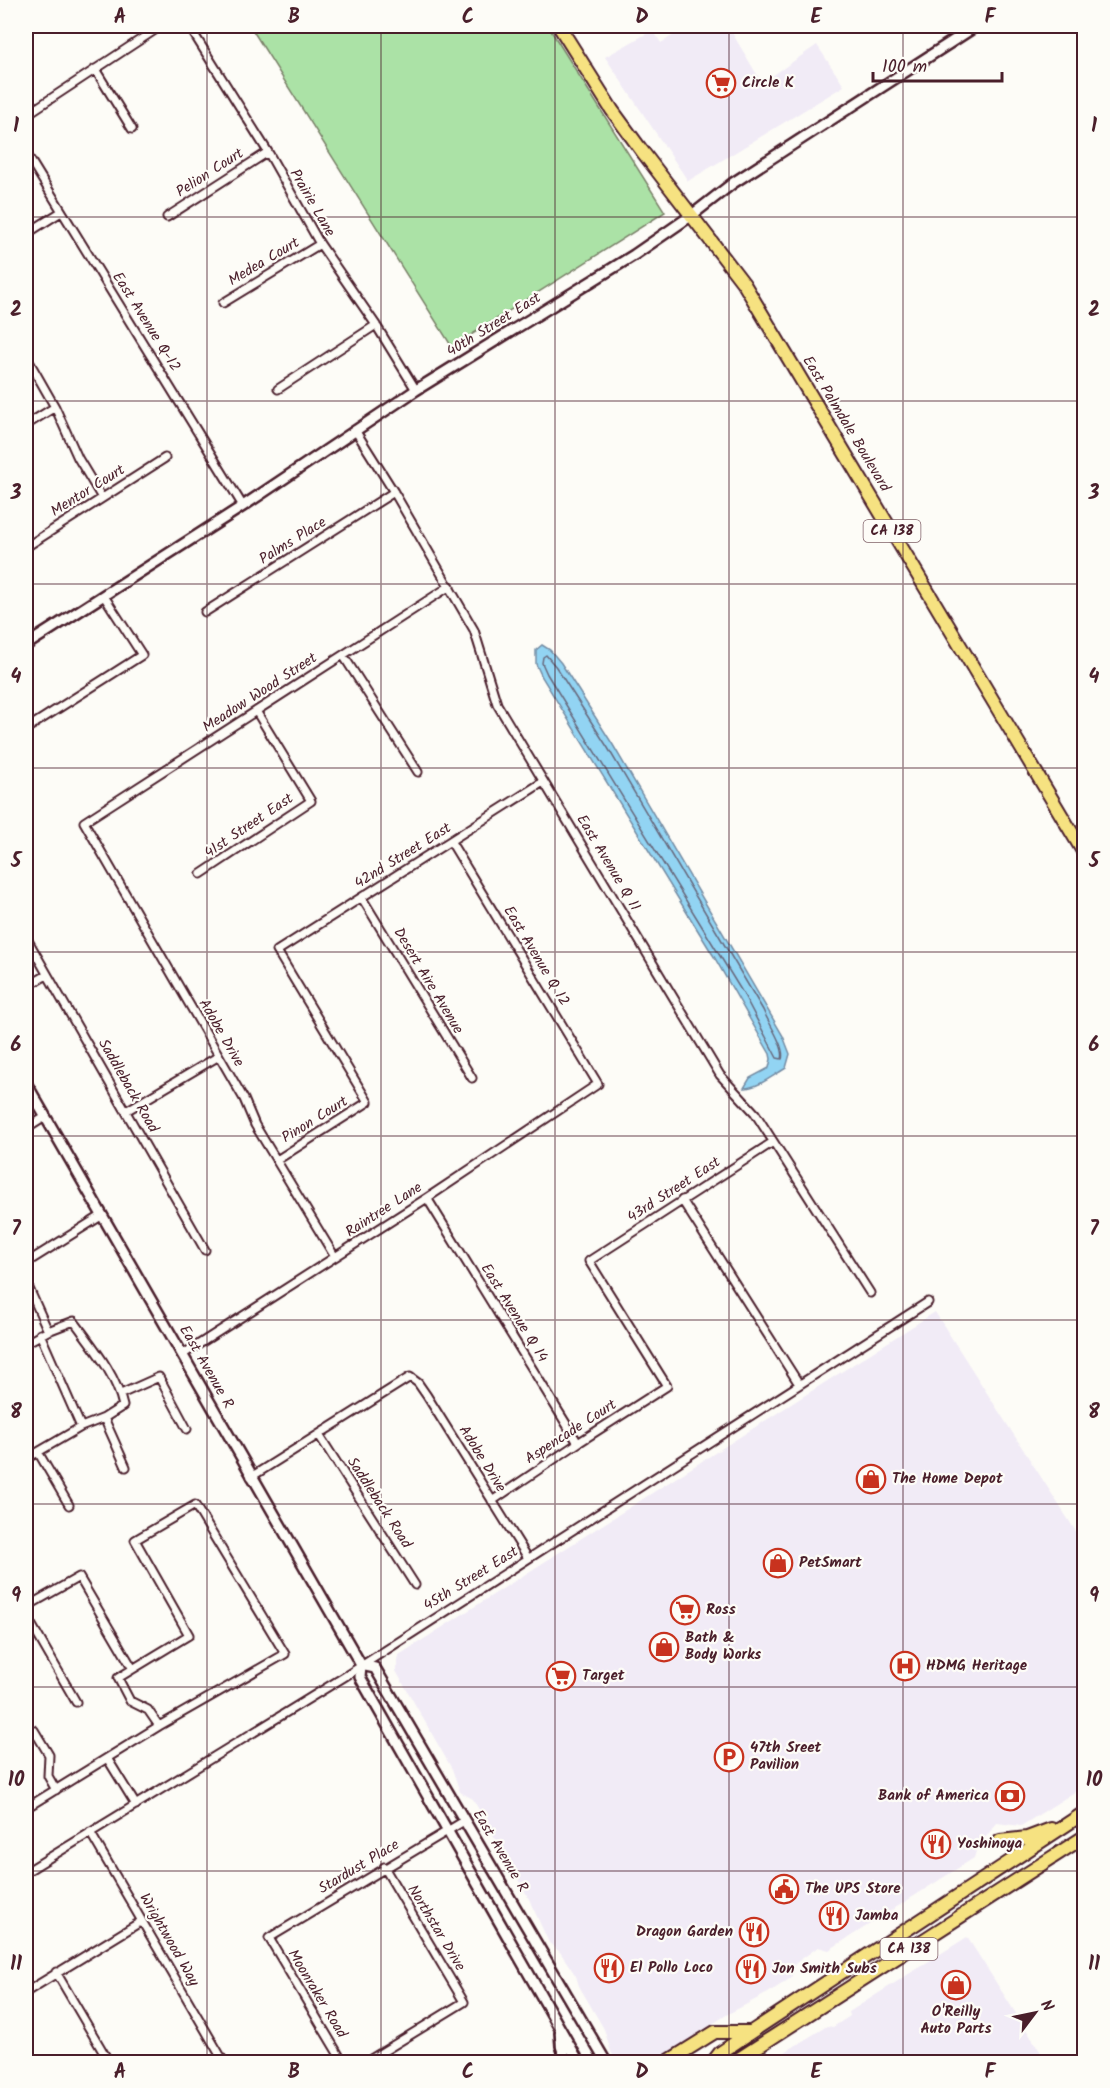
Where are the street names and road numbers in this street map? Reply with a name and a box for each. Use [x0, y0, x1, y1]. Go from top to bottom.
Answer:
street label: Pelion Court [171, 142, 249, 204]
street label: Prairie Lane [283, 165, 341, 242]
street label: Medea Court [224, 231, 304, 293]
street label: East Avenue Q-12 [106, 267, 186, 377]
street label: 40th Street East [442, 286, 546, 364]
street label: East Palmdale Boulevard [796, 351, 897, 497]
street label: Mentor Court [46, 458, 130, 523]
street label: Palms Place [255, 511, 332, 571]
road number: CA 138 [864, 520, 920, 542]
street label: Meadow Wood Street [198, 647, 322, 739]
street label: 41st Street East [199, 787, 299, 865]
street label: East Avenue Q 11 [570, 810, 647, 916]
street label: 42nd Street East [350, 816, 456, 895]
street label: East Avenue Q 12 [497, 901, 575, 1011]
street label: Desert Aire Avenue [387, 923, 470, 1039]
street label: Adobe Drive [192, 994, 250, 1072]
street label: Saddleback Road [91, 1034, 165, 1138]
street label: Pinon Court [277, 1090, 353, 1150]
street label: 43rd Street East [622, 1151, 726, 1229]
street label: Raintree Lane [341, 1176, 427, 1244]
street label: East Avenue Q 14 [474, 1259, 554, 1367]
street label: East Avenue R [172, 1321, 240, 1413]
street label: Aspencade Court [520, 1393, 622, 1471]
street label: Adobe Drive [452, 1421, 512, 1498]
street label: Saddleback Road [340, 1452, 418, 1554]
street label: 45th Street East [419, 1540, 523, 1618]
street label: East Avenue R [466, 1805, 534, 1897]
street label: Stardust Place [314, 1833, 404, 1901]
street label: Northstar Drive [401, 1880, 471, 1976]
street label: Wrightwood Way [133, 1889, 206, 1992]
road number: CA 138 [880, 1938, 938, 1960]
street label: Moonraker Road [281, 1945, 353, 2044]

